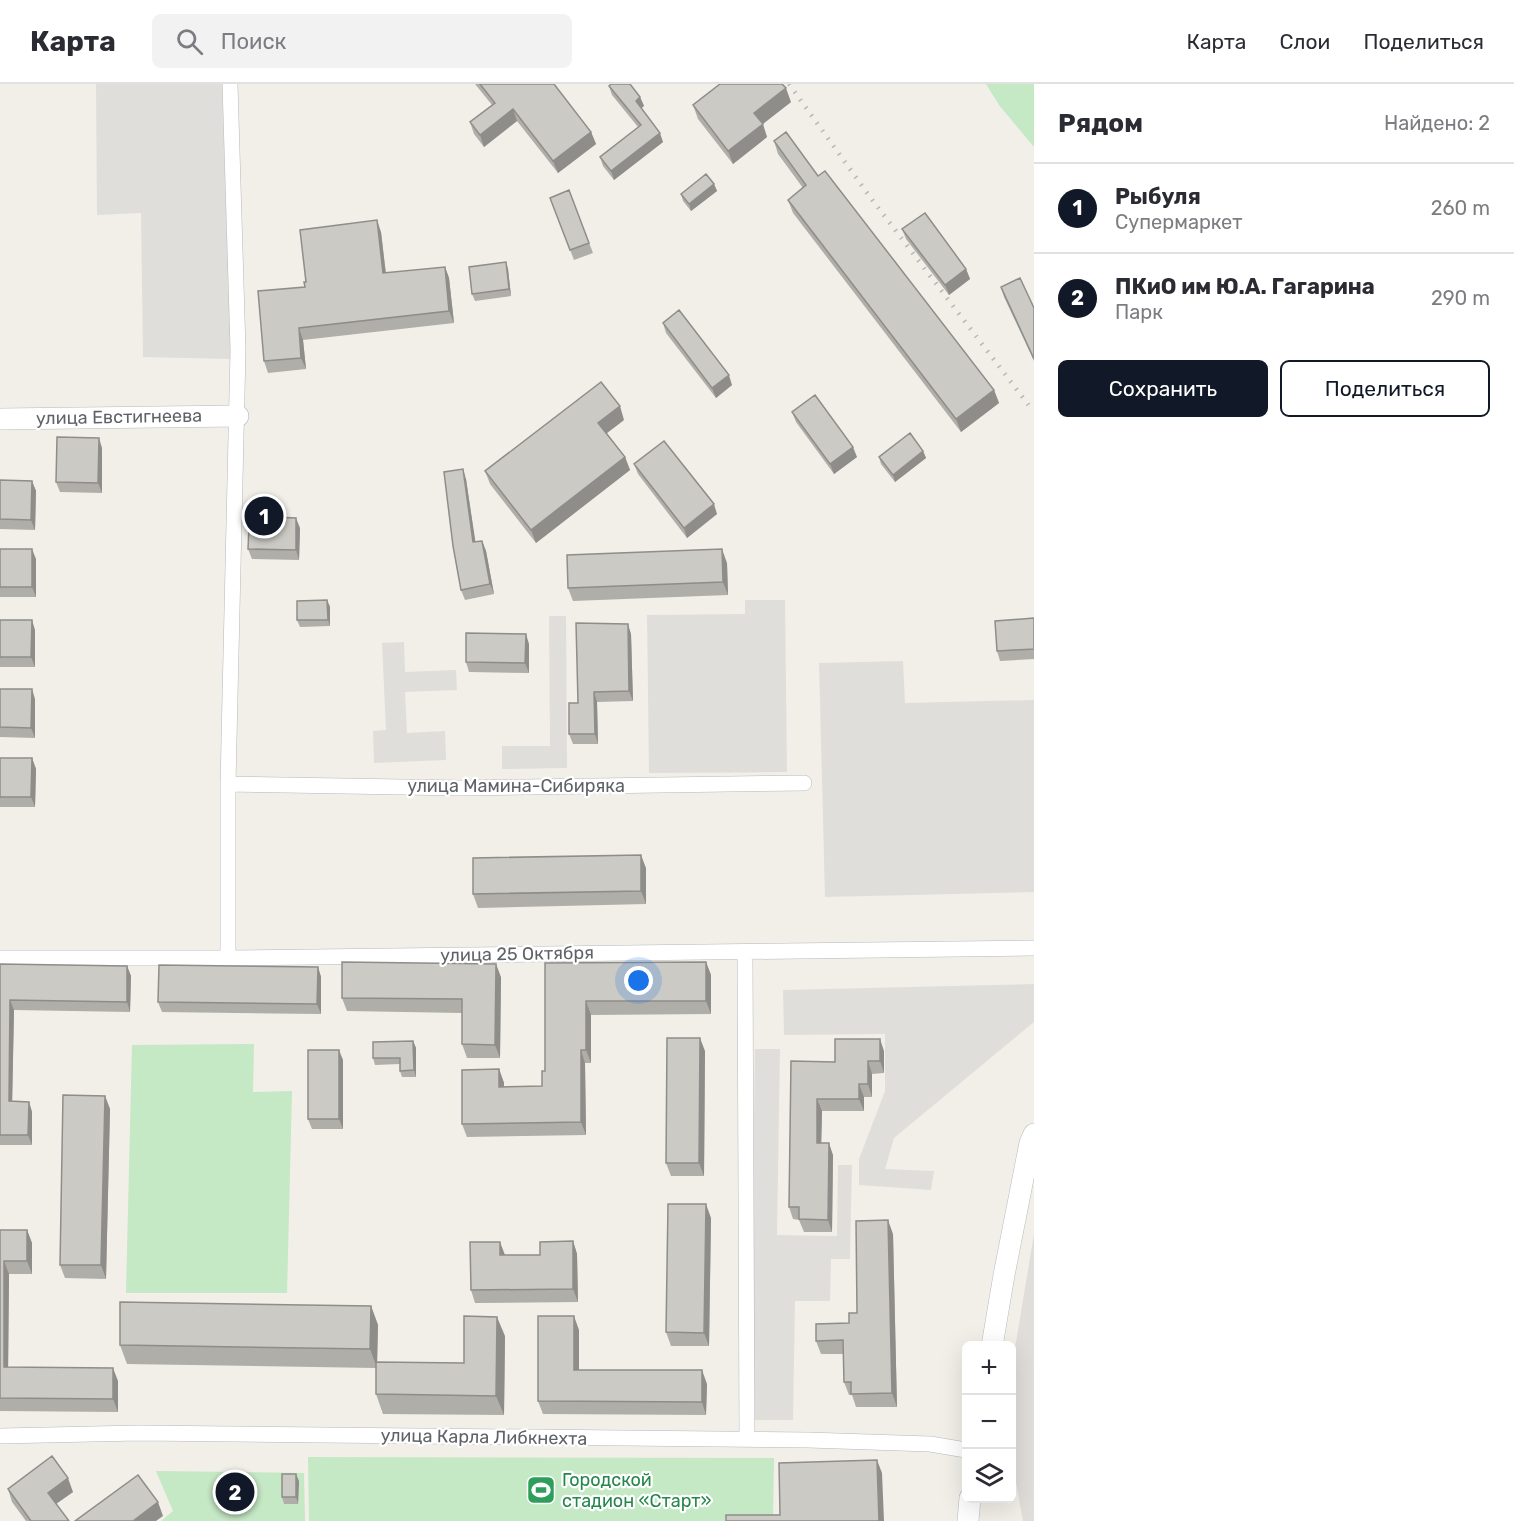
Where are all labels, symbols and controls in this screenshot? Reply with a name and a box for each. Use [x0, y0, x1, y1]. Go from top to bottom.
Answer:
search box [152, 14, 572, 68]
text: Карта [30, 25, 116, 58]
icon: search [173, 25, 206, 58]
text: Поиск [221, 28, 286, 55]
text: Карта [1186, 29, 1246, 54]
text: Слои [1279, 29, 1330, 54]
text: Поделиться [1363, 29, 1484, 54]
text: Рядом [1058, 108, 1143, 139]
text: Найдено: 2 [1384, 111, 1490, 135]
text: Рыбуля [1115, 183, 1201, 210]
text: 1 [1073, 196, 1082, 220]
text: 260 m [1431, 196, 1490, 220]
text: Супермаркет [1115, 210, 1243, 234]
text: ПКиО им Ю.А. Гагарина [1115, 273, 1375, 300]
text: 2 [1071, 286, 1084, 310]
text: 290 m [1431, 286, 1490, 310]
text: Парк [1115, 300, 1163, 324]
button: Сохранить [1058, 360, 1268, 417]
button: Поделиться [1280, 360, 1490, 417]
street label: улица Евстигнеева [36, 405, 202, 429]
pin: 1 [244, 494, 284, 538]
street label: улица Мамина-Сибиряка [407, 775, 625, 797]
street label: улица 25 Октября [440, 942, 594, 966]
your location [624, 966, 653, 995]
map controls [962, 1341, 1016, 1503]
button: + [962, 1341, 1016, 1395]
button: − [962, 1395, 1016, 1449]
street label: улица Карла Либкнехта [380, 1424, 588, 1450]
button: layers [962, 1449, 1016, 1503]
place label: Городской стадион «Старт» [562, 1469, 712, 1512]
pin: 2 [216, 1470, 254, 1514]
sports icon: Городской стадион «Старт» [525, 1474, 557, 1506]

